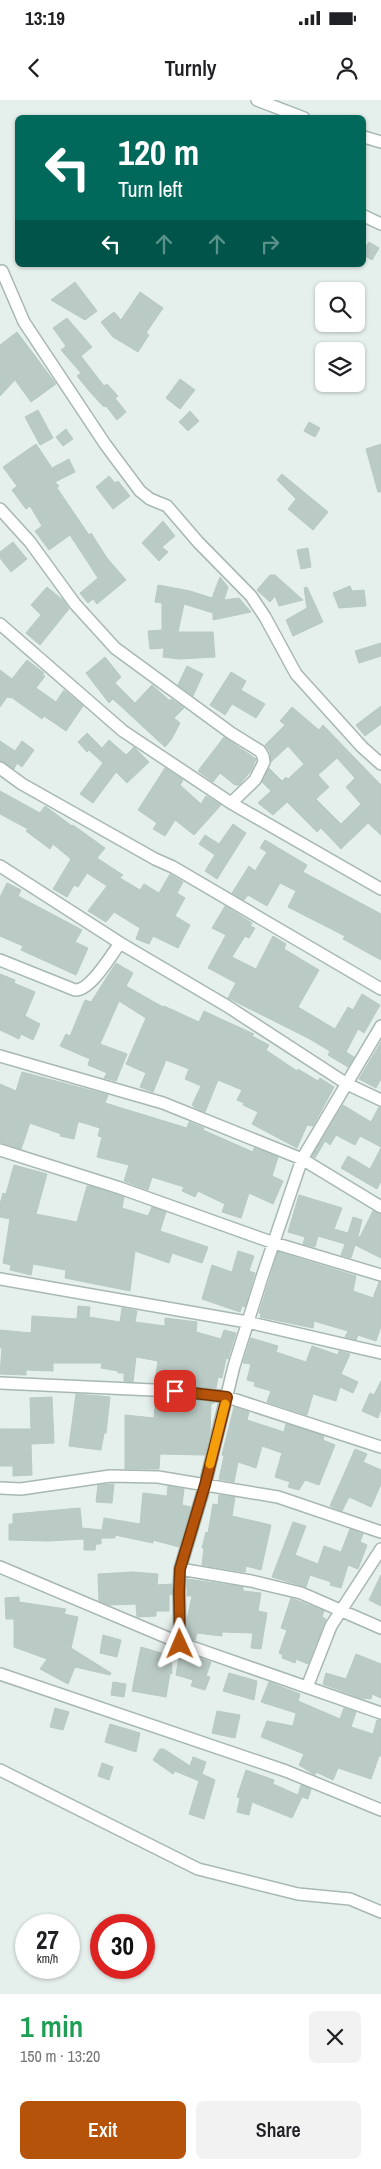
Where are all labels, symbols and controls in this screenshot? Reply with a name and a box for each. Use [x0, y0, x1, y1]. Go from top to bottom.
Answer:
text: 13:19 [25, 5, 65, 31]
text: Turnly [164, 53, 217, 83]
icon: back [20, 54, 48, 82]
icon: person [333, 54, 361, 82]
text: 120 m [118, 129, 199, 176]
icon: left [35, 135, 100, 200]
text: Turn left [118, 174, 183, 204]
icon: left [97, 230, 125, 258]
icon: ahead [150, 230, 178, 258]
icon: ahead [203, 230, 231, 258]
icon: right [256, 230, 284, 258]
map controls [315, 282, 365, 392]
button: search [315, 282, 365, 332]
button: layers [315, 342, 365, 392]
pin [154, 1370, 196, 1412]
icon: arrive [161, 1377, 189, 1405]
position arrow [153, 1617, 205, 1669]
speed limit sign: 30 [90, 1914, 155, 1979]
text: 27 [36, 1923, 59, 1957]
text: km/h [37, 1951, 58, 1967]
text: 1 min [20, 2006, 83, 2046]
button: close [309, 2011, 361, 2063]
text: 150 m · 13:20 [20, 2045, 100, 2067]
button: Exit [20, 2101, 186, 2159]
button: Share [196, 2101, 361, 2159]

